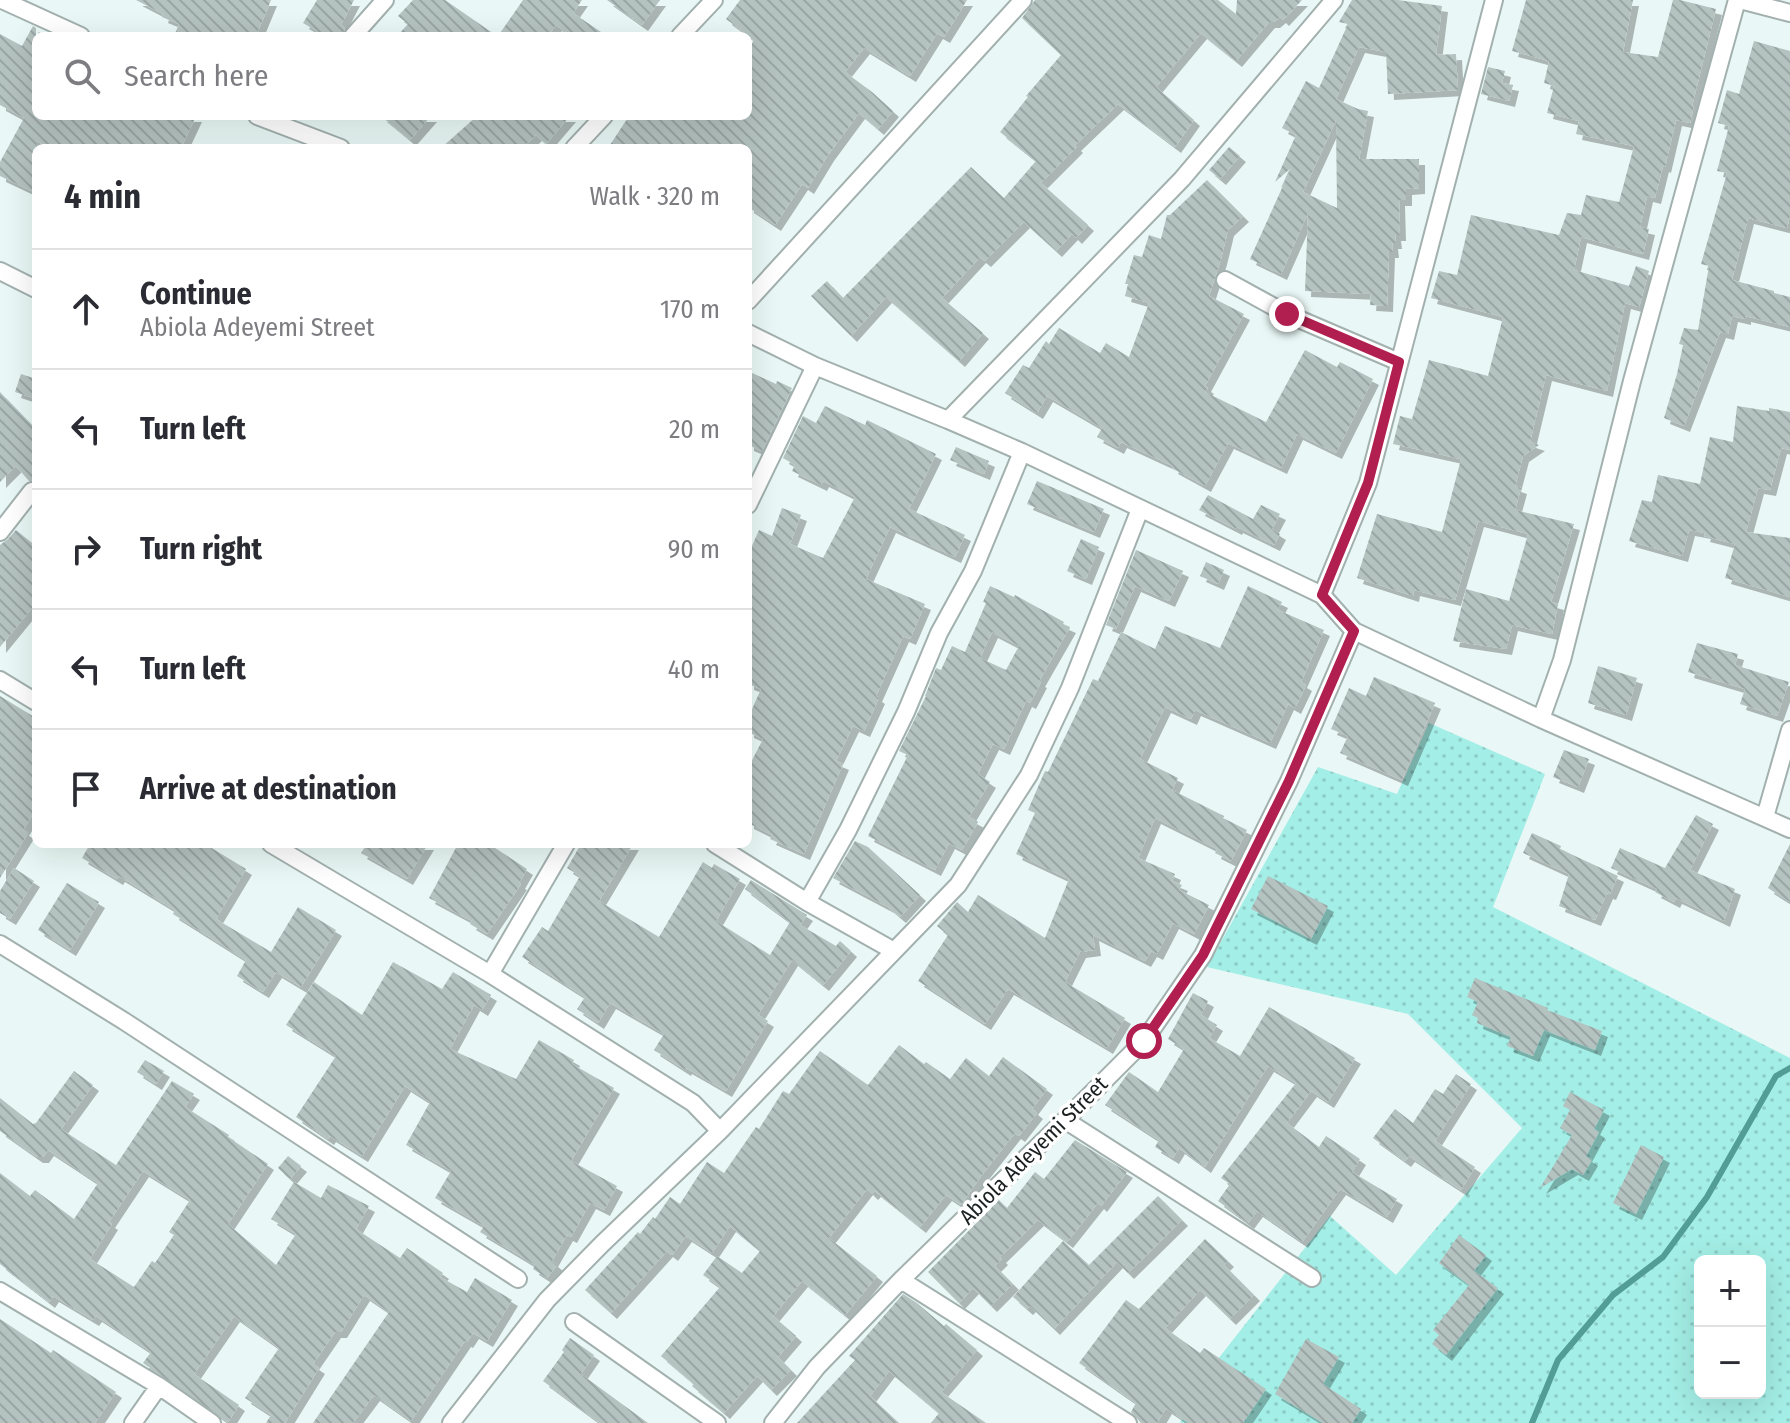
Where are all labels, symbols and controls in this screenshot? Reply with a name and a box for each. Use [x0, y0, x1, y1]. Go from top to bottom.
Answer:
search box [32, 32, 752, 120]
icon: search [60, 54, 104, 98]
text: Search here [124, 58, 269, 94]
text: 4 min [64, 176, 141, 217]
text: Walk · 320 m [589, 181, 720, 212]
text: Continue [140, 276, 252, 312]
icon: ahead [64, 287, 108, 331]
text: 170 m [660, 294, 720, 325]
route end [1269, 296, 1305, 332]
text: Abiola Adeyemi Street [140, 312, 375, 343]
icon: left [64, 407, 108, 451]
text: Turn left [140, 411, 246, 447]
text: 20 m [669, 414, 720, 445]
icon: right [64, 527, 108, 571]
text: Turn right [140, 531, 262, 567]
text: 90 m [668, 534, 720, 565]
icon: left [64, 647, 108, 691]
text: Turn left [140, 651, 246, 687]
text: 40 m [668, 654, 720, 685]
icon: arrive [64, 767, 108, 811]
text: Arrive at destination [140, 771, 397, 807]
route start [1126, 1023, 1162, 1059]
street label: Abiola Adeyemi Street [954, 1070, 1114, 1230]
map controls [1694, 1255, 1766, 1399]
button: + [1694, 1255, 1766, 1327]
button: − [1694, 1327, 1766, 1399]

